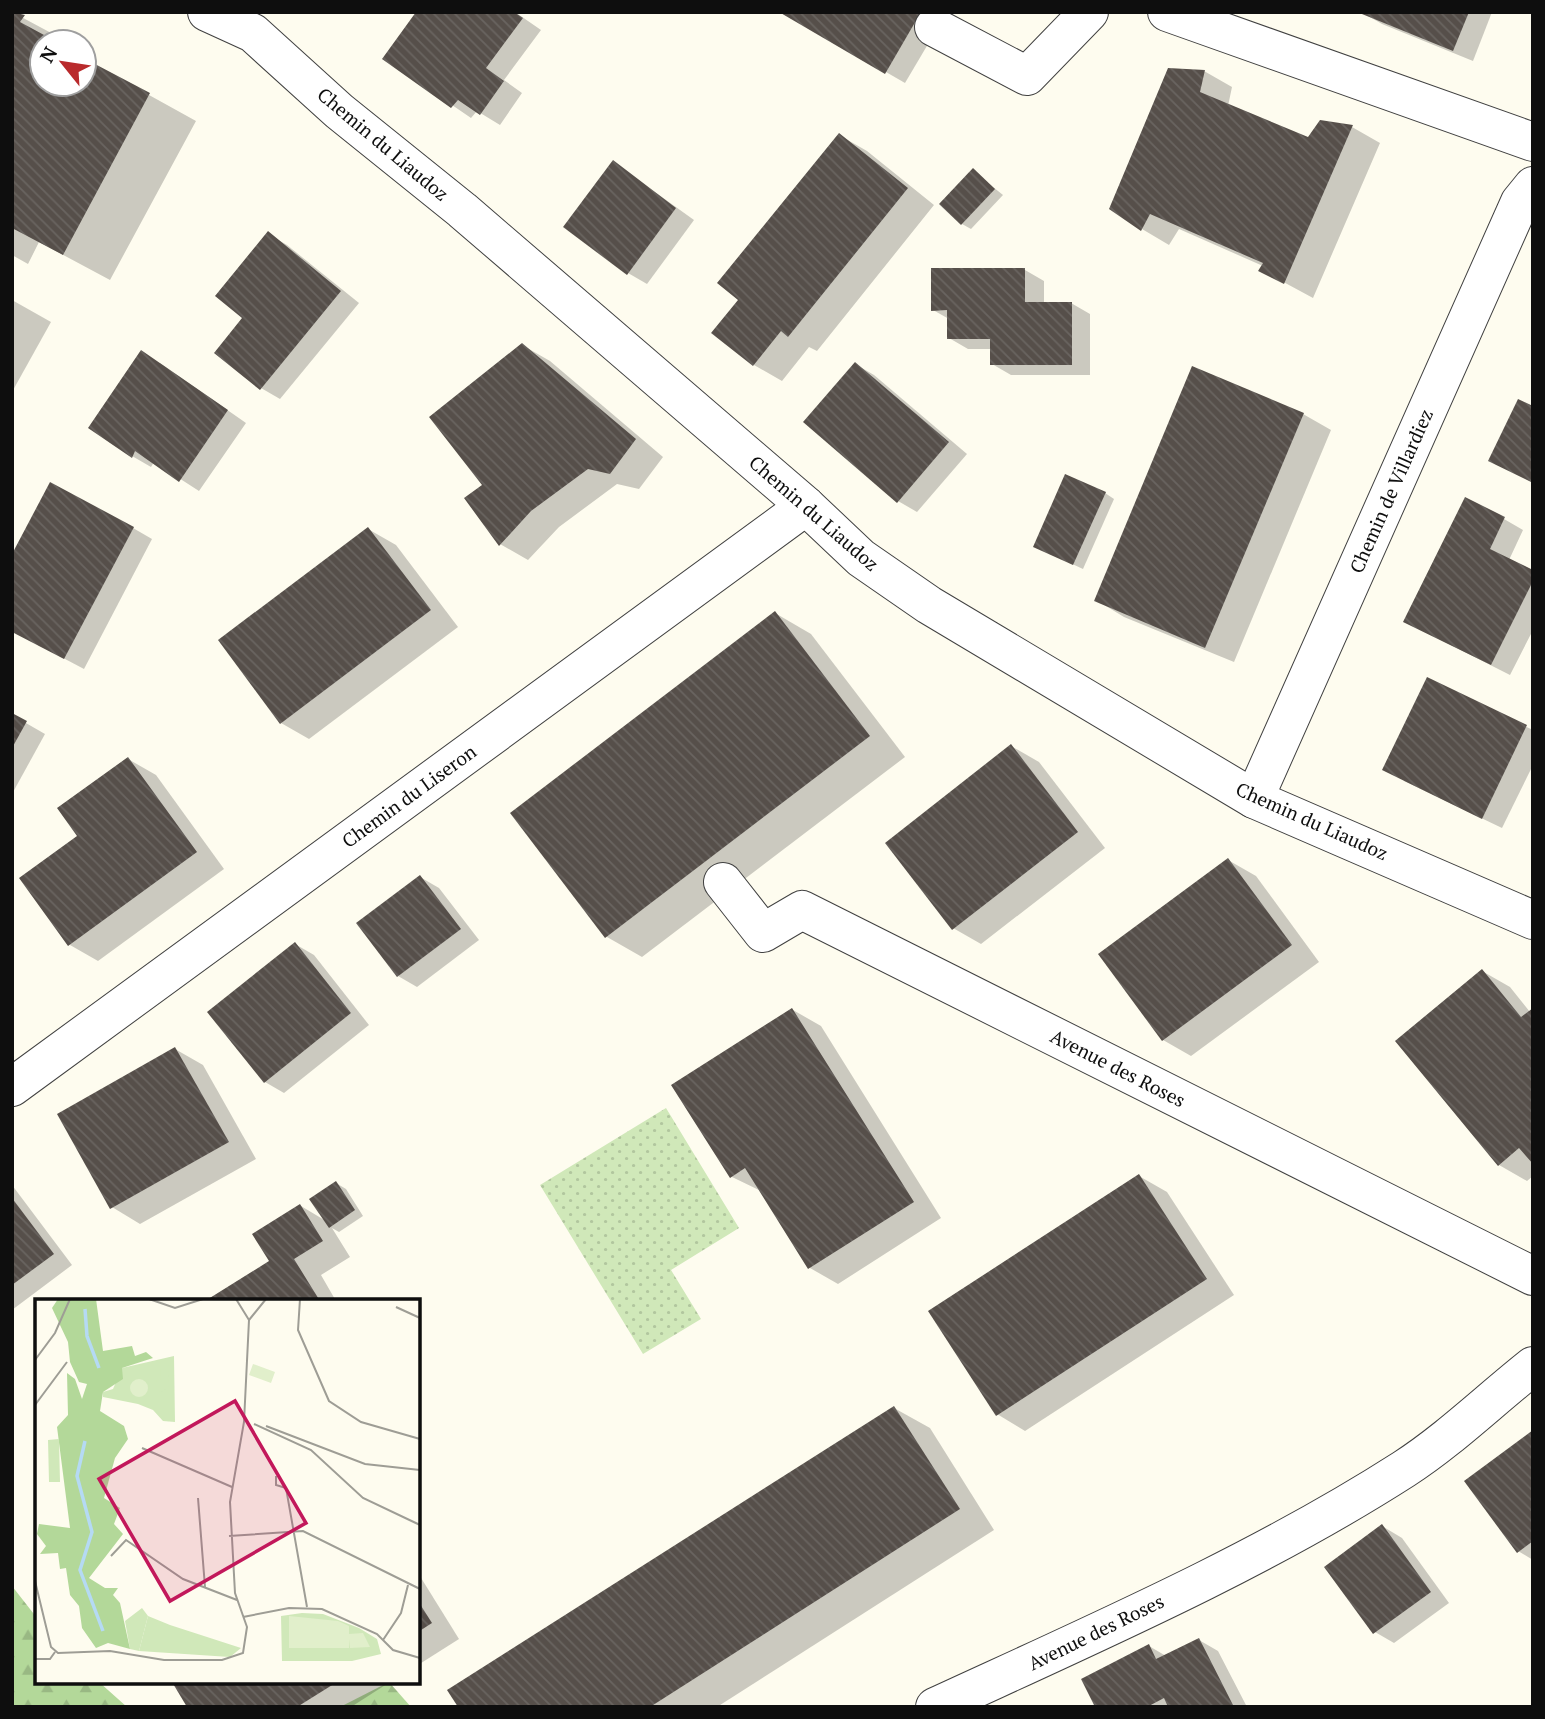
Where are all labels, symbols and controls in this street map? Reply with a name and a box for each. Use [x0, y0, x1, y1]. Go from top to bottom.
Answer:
north arrow [28, 28, 98, 98]
text: N [33, 41, 63, 67]
street label: Chemin du Liaudoz [313, 81, 454, 206]
street label: Chemin de Villardiez [1343, 405, 1438, 577]
street label: Chemin du Liaudoz [744, 449, 884, 576]
street label: Chemin du Liseron [337, 738, 481, 853]
street label: Chemin du Liaudoz [1232, 776, 1392, 865]
street label: Avenue des Roses [1047, 1023, 1190, 1112]
inset map [35, 1299, 420, 1684]
street label: Avenue des Roses [1024, 1588, 1168, 1675]

